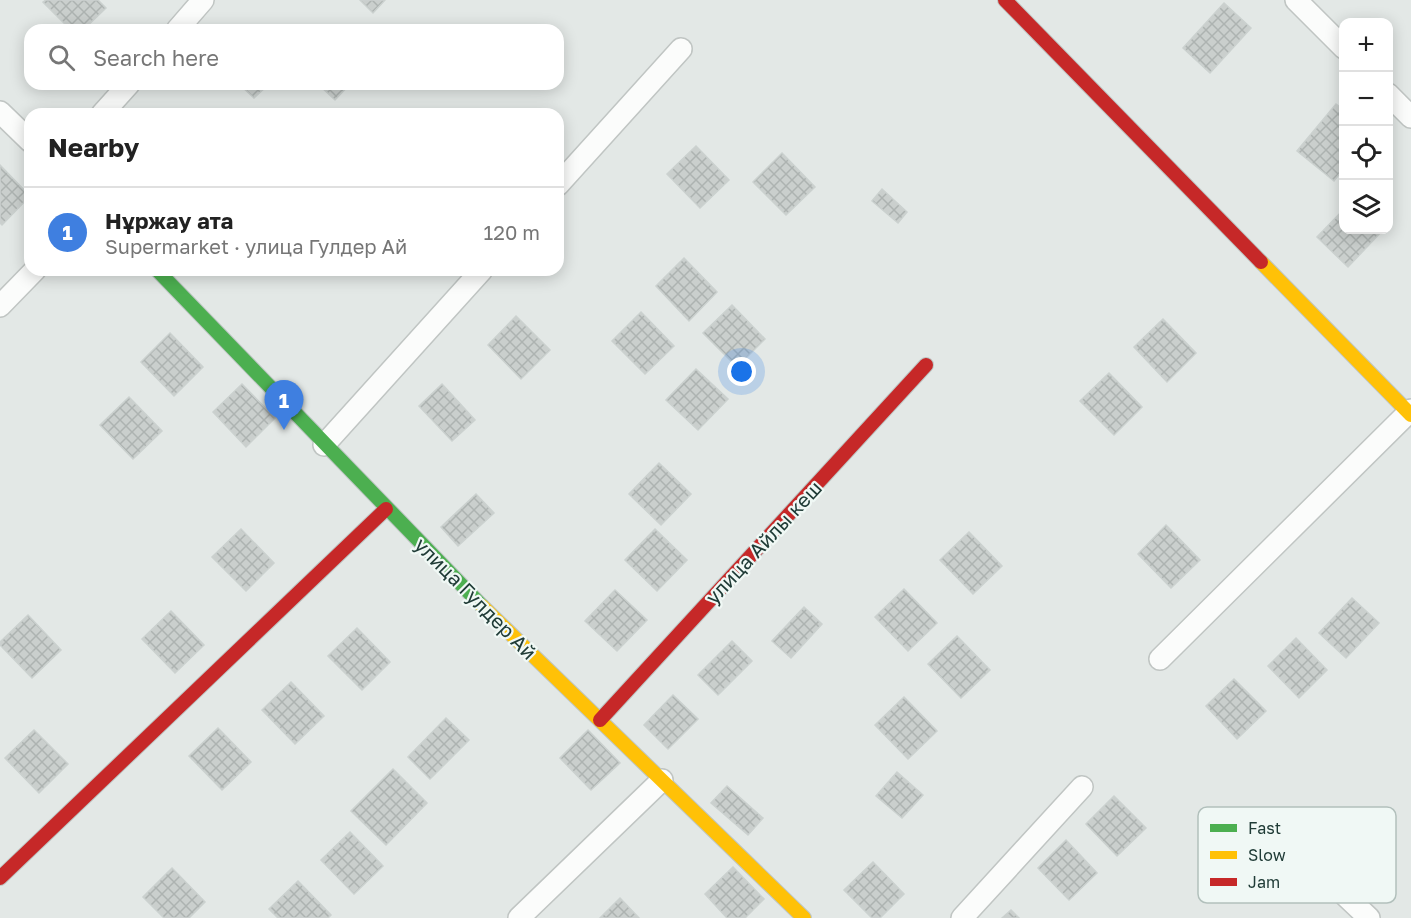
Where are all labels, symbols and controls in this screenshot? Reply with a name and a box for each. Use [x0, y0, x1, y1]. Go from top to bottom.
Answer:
map controls [1339, 18, 1393, 234]
button: + [1339, 18, 1393, 72]
search box [24, 24, 564, 90]
icon: search [45, 41, 78, 74]
text: Search here [93, 44, 219, 71]
button: − [1339, 72, 1393, 126]
button: locate [1339, 126, 1393, 180]
text: Nearby [48, 132, 139, 163]
button: layers [1339, 180, 1393, 234]
text: Нұржау ата [105, 207, 233, 234]
text: 1 [62, 220, 73, 244]
text: 120 m [484, 220, 540, 244]
text: Supermarket · улица Гулдер Ай [105, 234, 407, 258]
your location [727, 357, 756, 386]
pin: 1 [264, 380, 304, 430]
street label: улица Айлы кеш [700, 476, 826, 608]
street label: улица Гулдер Ай [410, 532, 542, 664]
legend [1198, 807, 1396, 903]
text: Fast [1248, 818, 1281, 838]
text: Slow [1248, 845, 1286, 865]
text: Jam [1248, 872, 1280, 892]

